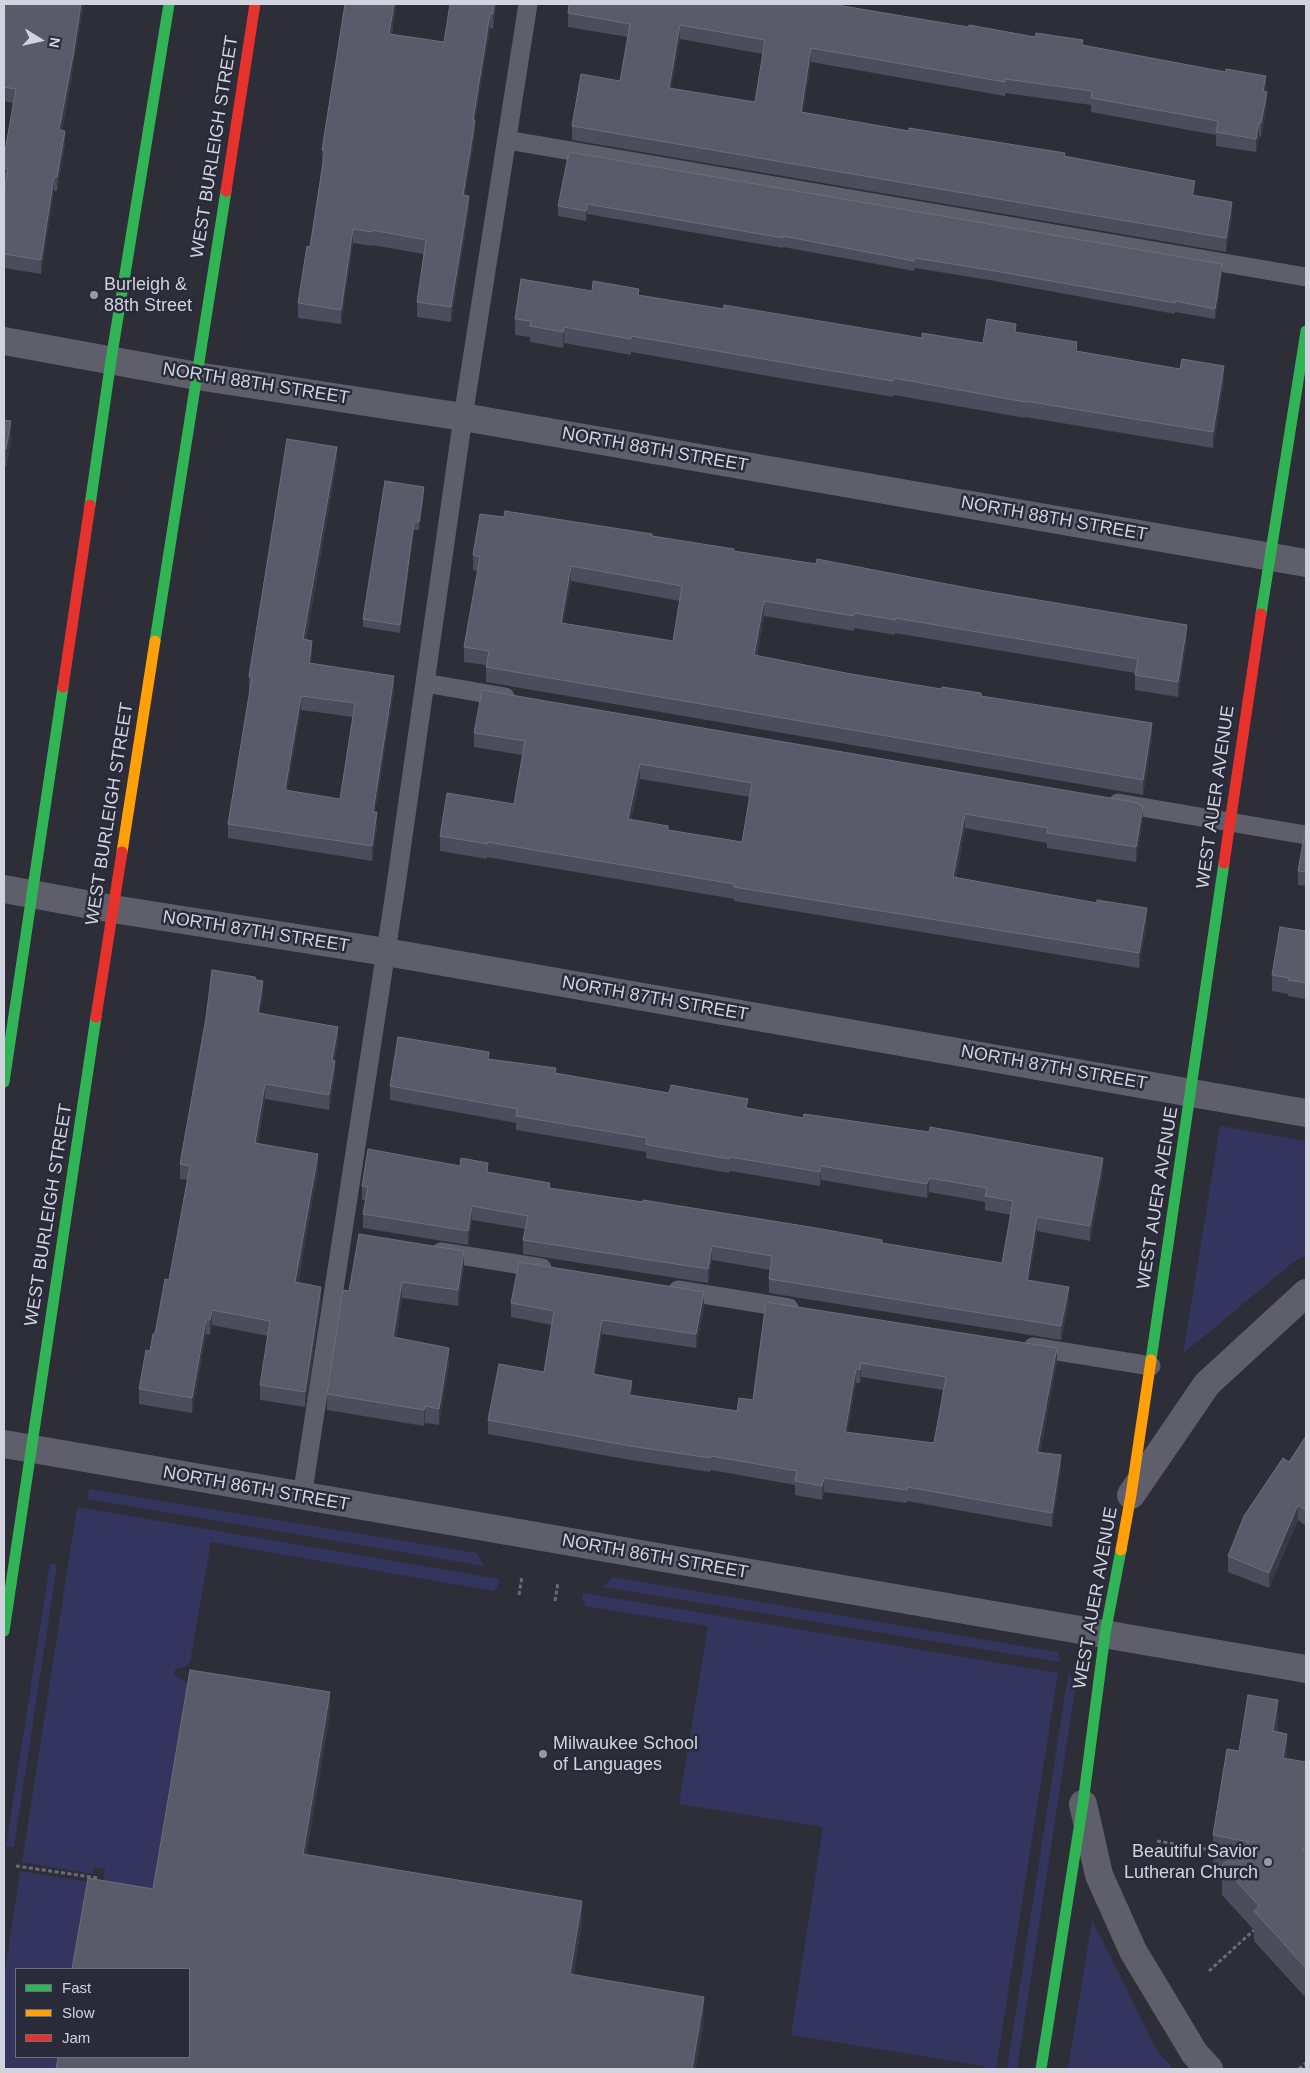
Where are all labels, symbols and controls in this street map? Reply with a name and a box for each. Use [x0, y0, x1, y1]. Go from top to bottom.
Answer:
north arrow [15, 15, 65, 65]
street label: WEST BURLEIGH STREET [187, 34, 243, 260]
text: N [46, 36, 64, 49]
place label: Burleigh & 88th Street [104, 274, 192, 316]
marker: Burleigh & 88th Street [88, 289, 100, 301]
street label: NORTH 88TH STREET [161, 359, 351, 409]
street label: NORTH 88TH STREET [560, 423, 750, 477]
street label: NORTH 88TH STREET [959, 492, 1149, 546]
street label: WEST BURLEIGH STREET [82, 701, 138, 927]
street label: WEST AUER AVENUE [1192, 704, 1240, 890]
street label: NORTH 87TH STREET [161, 907, 351, 957]
street label: NORTH 87TH STREET [560, 972, 750, 1026]
street label: NORTH 87TH STREET [959, 1041, 1149, 1095]
street label: WEST BURLEIGH STREET [21, 1102, 77, 1328]
street label: WEST AUER AVENUE [1133, 1105, 1183, 1291]
street label: NORTH 86TH STREET [161, 1462, 351, 1516]
street label: WEST AUER AVENUE [1069, 1505, 1123, 1691]
street label: NORTH 86TH STREET [560, 1530, 750, 1584]
place label: Milwaukee School of Languages [553, 1733, 698, 1776]
marker: Milwaukee School of Languages [537, 1748, 549, 1760]
place label: Beautiful Savior Lutheran Church [1124, 1841, 1258, 1884]
marker: Beautiful Savior Lutheran Church [1262, 1856, 1274, 1868]
legend [15, 1968, 190, 2058]
text: Fast [62, 1979, 91, 1996]
text: Slow [62, 2004, 95, 2021]
text: Jam [62, 2029, 90, 2046]

